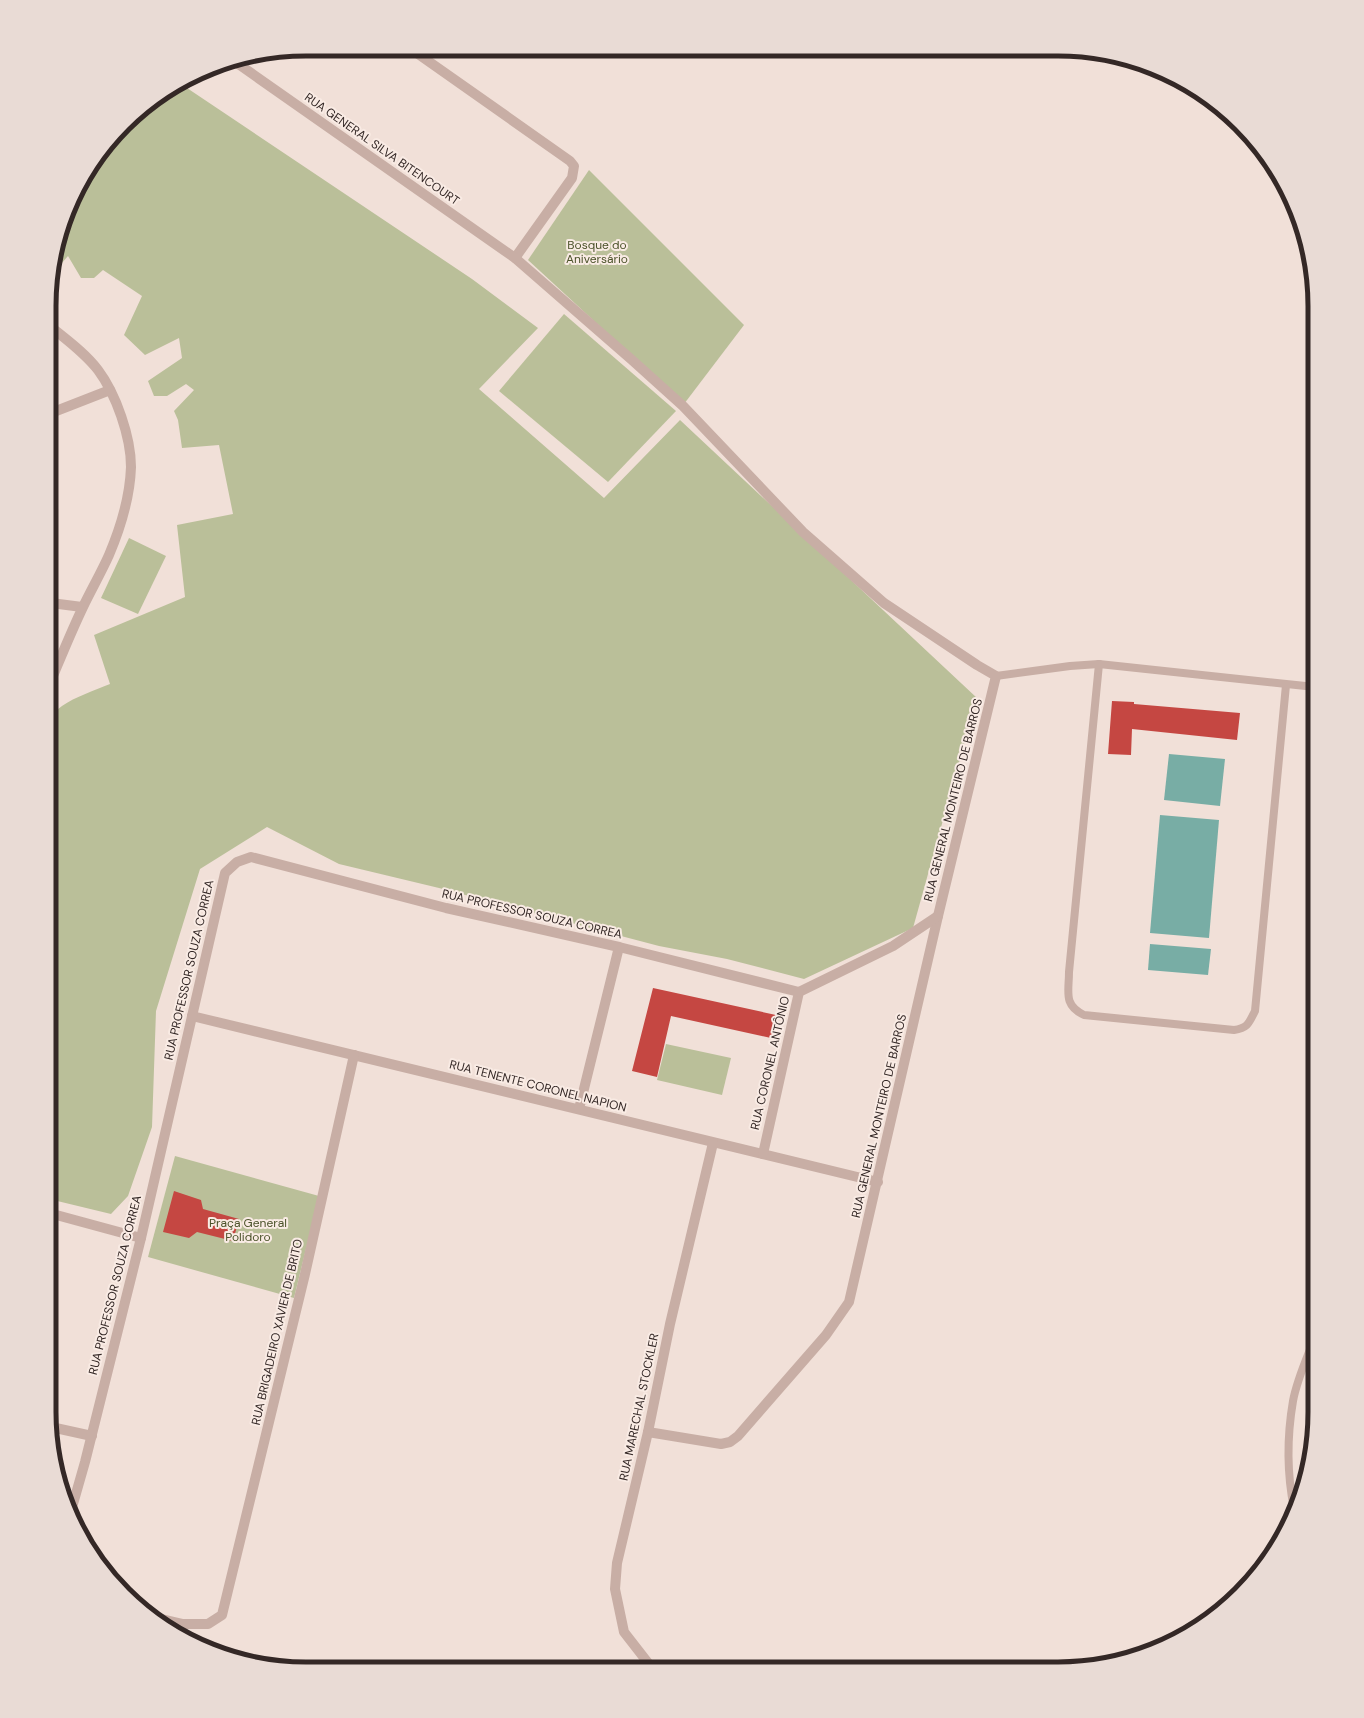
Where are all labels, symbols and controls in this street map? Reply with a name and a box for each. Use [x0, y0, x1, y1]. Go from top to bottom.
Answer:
street label: RUA GENERAL SILVA BITENCOURT [301, 89, 463, 209]
park label: Bosque do Aniversário [566, 237, 628, 267]
street label: RUA GENERAL MONTEIRO DE BARROS [920, 697, 986, 903]
street label: RUA PROFESSOR SOUZA CORREA [160, 878, 218, 1062]
street label: RUA PROFESSOR SOUZA CORREA [440, 885, 624, 943]
street label: RUA CORONEL ANTÔNIO [747, 994, 793, 1132]
street label: RUA GENERAL MONTEIRO DE BARROS [848, 1012, 910, 1219]
street label: RUA TENENTE CORONEL NAPION [448, 1056, 628, 1116]
street label: RUA PROFESSOR SOUZA CORREA [85, 1194, 145, 1376]
park label: Praça General Polidoro [209, 1215, 287, 1245]
street label: RUA BRIGADEIRO XAVIER DE BRITO [248, 1237, 306, 1427]
street label: RUA MARECHAL STOCKLER [616, 1332, 662, 1482]

